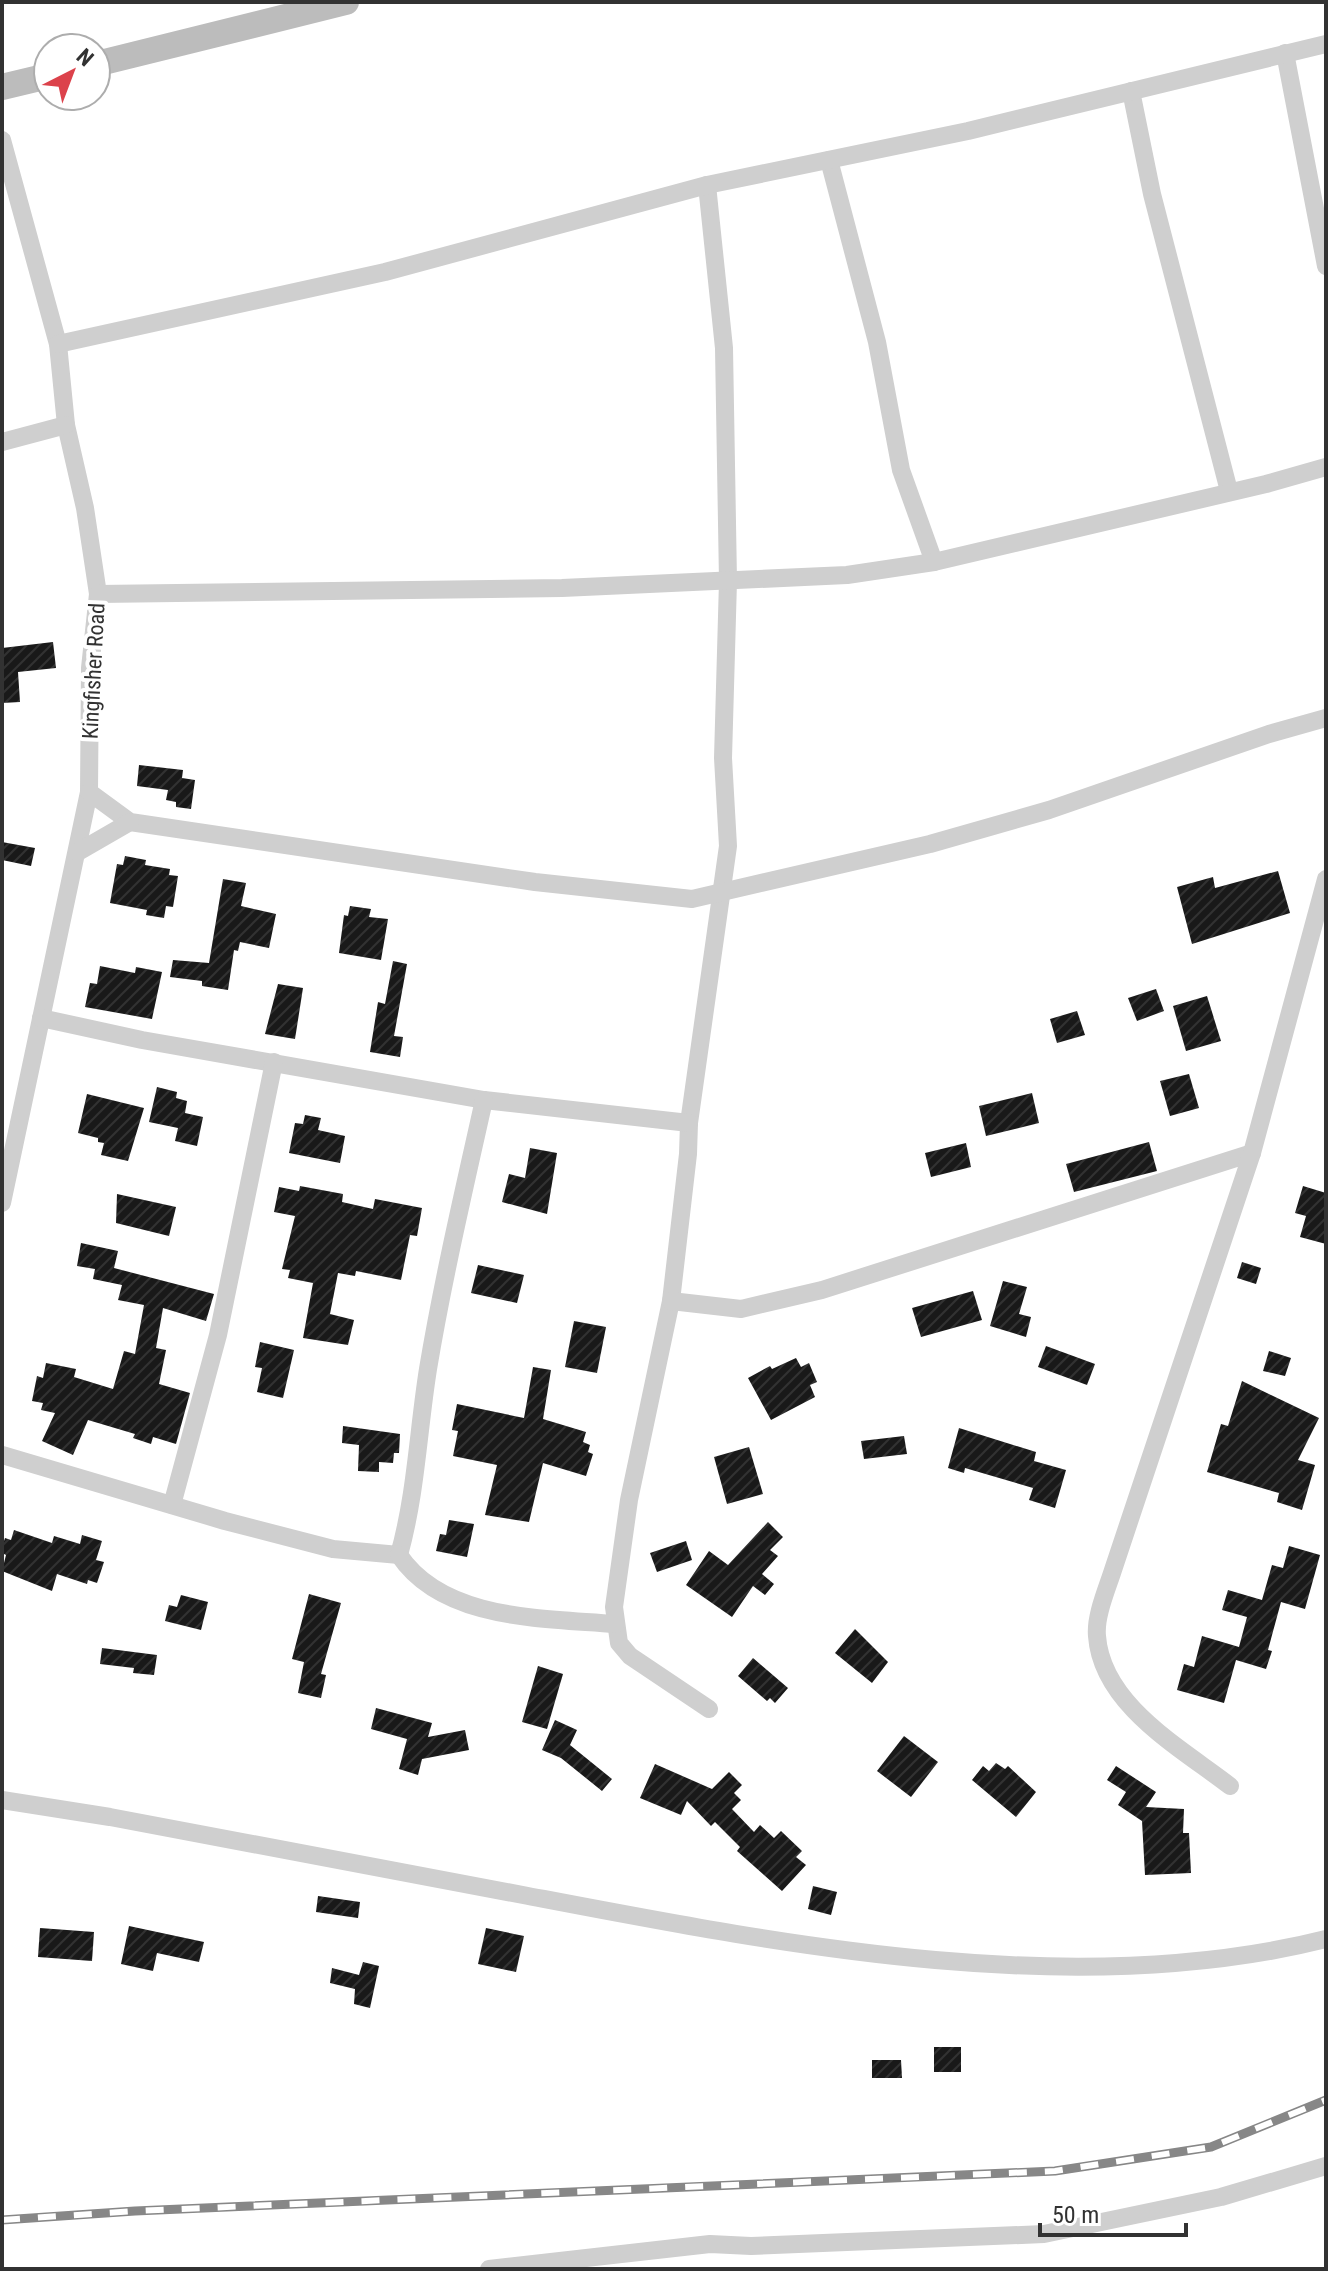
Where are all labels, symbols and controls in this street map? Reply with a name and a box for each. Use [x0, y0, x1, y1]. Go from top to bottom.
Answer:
north arrow [32, 32, 112, 112]
text: N [72, 44, 98, 71]
street label: Kingfisher Road [77, 602, 110, 740]
scale bar [1040, 2187, 1186, 2237]
text: 50 m [1052, 2201, 1099, 2229]

